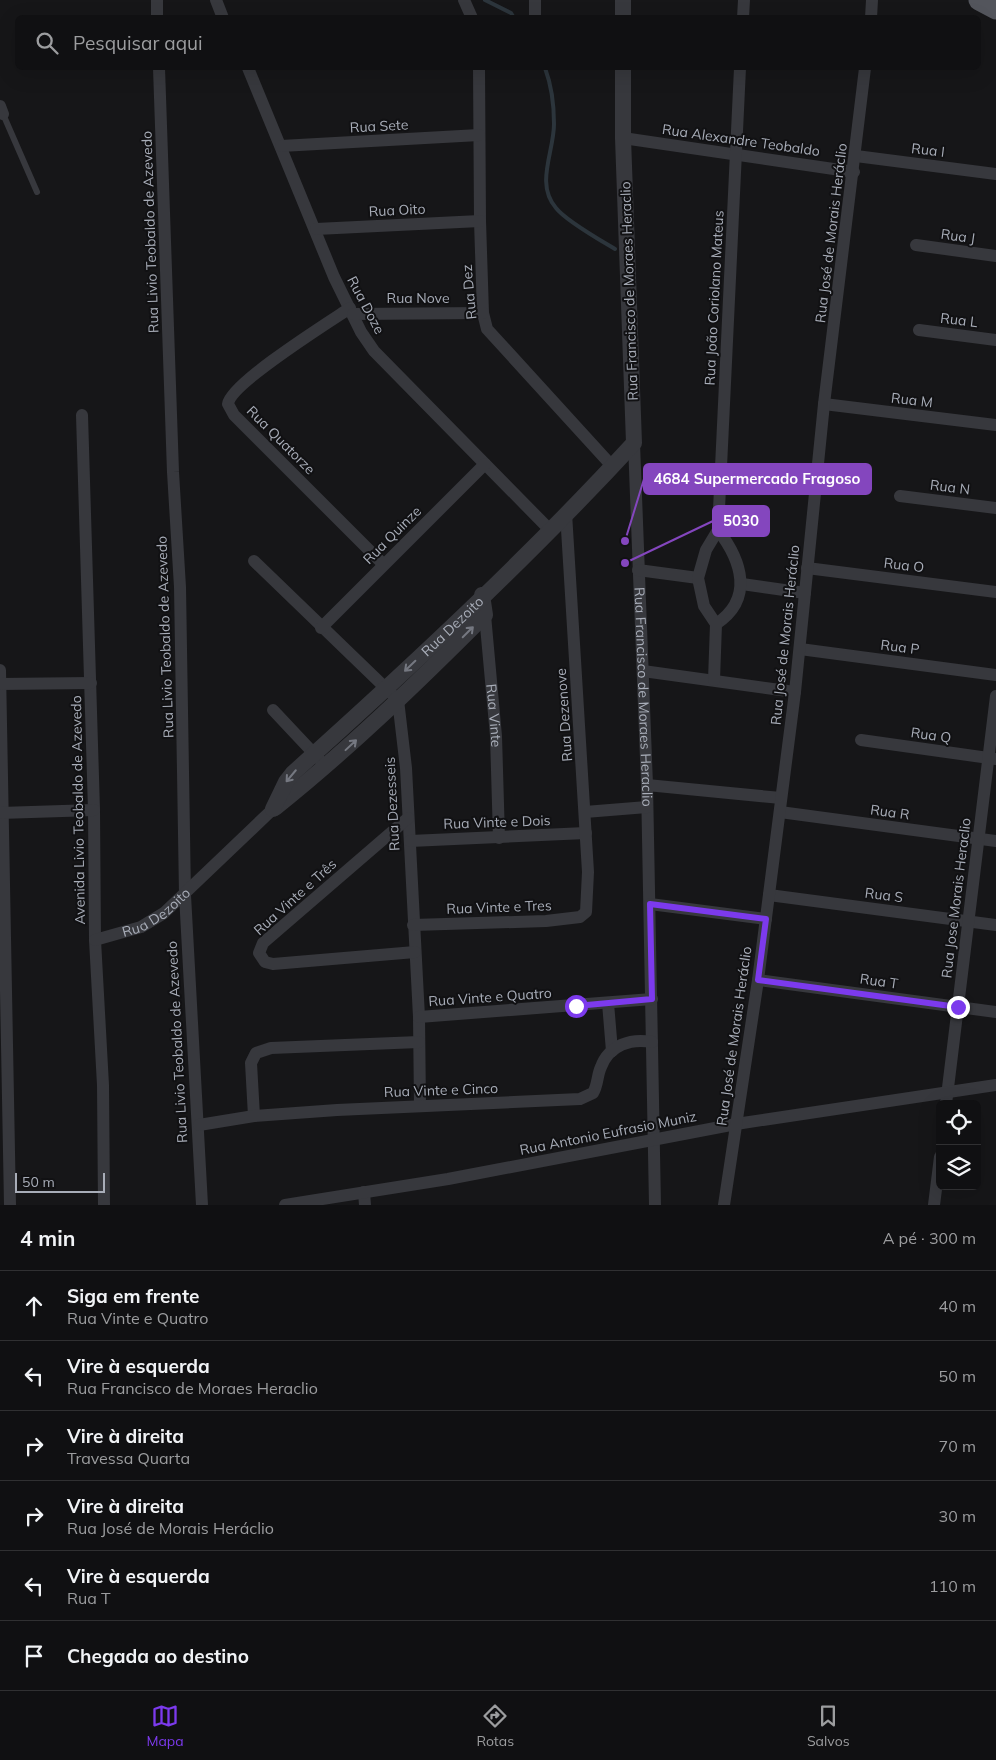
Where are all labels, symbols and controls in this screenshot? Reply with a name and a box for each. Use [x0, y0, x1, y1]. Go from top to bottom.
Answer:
search box [15, 15, 981, 70]
icon: search [33, 29, 61, 57]
text: Pesquisar aqui [73, 31, 203, 55]
street label: Rua Sete [349, 115, 409, 137]
street label: Rua Alexandre Teobaldo [661, 120, 821, 160]
street label: Rua Livio Teobaldo de Azevedo [137, 131, 163, 333]
street label: Rua I [910, 139, 946, 161]
street label: Rua José de Morais Heráclio [811, 142, 851, 324]
street label: Rua Francisco de Moraes Heraclio [616, 181, 642, 401]
street label: Rua Oito [368, 200, 426, 220]
street label: Rua João Coriolano Mateus [700, 210, 728, 386]
street label: Rua J [940, 225, 976, 247]
street label: Rua Dez [458, 264, 480, 320]
street label: Rua Doze [343, 273, 389, 337]
street label: Rua Nove [386, 289, 450, 307]
street label: Rua L [939, 309, 979, 331]
street label: Rua M [890, 389, 934, 411]
street label: Rua Quatorze [243, 402, 319, 478]
callout: 4684 Supermercado Fragoso [644, 464, 871, 494]
text: 4684 Supermercado Fragoso [654, 469, 861, 488]
street label: Rua N [929, 476, 971, 498]
street label: Rua Quinze [359, 502, 425, 568]
callout: 5030 [713, 506, 769, 536]
text: 5030 [723, 511, 759, 530]
street label: Rua Livio Teobaldo de Azevedo [152, 536, 178, 738]
street label: Rua José de Morais Heráclio [767, 544, 803, 726]
street label: Rua O [883, 554, 925, 576]
street label: Rua Francisco de Moraes Heraclio [630, 587, 656, 807]
street label: Rua Dezoito [417, 592, 487, 660]
one-way arrow [462, 626, 474, 638]
street label: Rua P [880, 636, 920, 658]
one-way arrow [404, 660, 416, 672]
street label: Rua Dezenove [552, 668, 576, 762]
street label: Rua Vinte [482, 683, 505, 748]
street label: Avenida Livio Teobaldo de Azevedo [67, 695, 89, 925]
street label: Rua Q [910, 723, 952, 747]
one-way arrow [344, 739, 357, 750]
street label: Rua Dezesseis [381, 756, 403, 852]
one-way arrow [285, 770, 297, 783]
street label: Rua R [869, 800, 911, 824]
street label: Rua Vinte e Dois [443, 811, 551, 833]
street label: Rua Jose Morais Heraclio [937, 817, 975, 979]
street label: Rua Vinte e Três [250, 855, 340, 939]
street label: Rua Dezoito [120, 884, 194, 941]
street label: Rua S [864, 884, 904, 906]
street label: Rua Vinte e Tres [446, 896, 552, 918]
street label: Rua Livio Teobaldo de Azevedo [163, 941, 191, 1143]
street label: Rua José de Morais Heráclio [712, 945, 756, 1127]
street label: Rua T [859, 969, 900, 993]
street label: Rua Vinte e Quatro [428, 984, 552, 1010]
route start [565, 995, 588, 1018]
route end [947, 996, 970, 1019]
street label: Rua Vinte e Cinco [384, 1079, 498, 1101]
map controls [936, 1100, 981, 1190]
button: locate [936, 1100, 981, 1145]
street label: Rua Antonio Eufrasio Muniz [518, 1107, 698, 1159]
button: layers [936, 1145, 981, 1190]
scale bar [15, 1170, 105, 1193]
text: 50 m [22, 1173, 55, 1191]
text: 4 min [20, 1225, 75, 1251]
text: A pé · 300 m [883, 1228, 976, 1248]
text: Siga em frente [67, 1284, 199, 1308]
icon: ahead [20, 1292, 48, 1320]
text: 40 m [939, 1296, 976, 1316]
text: Rua Vinte e Quatro [67, 1308, 208, 1328]
text: Vire à esquerda [67, 1354, 210, 1378]
icon: left [20, 1362, 48, 1390]
text: 50 m [939, 1366, 976, 1386]
text: Rua Francisco de Moraes Heraclio [67, 1378, 318, 1398]
text: Vire à direita [67, 1424, 184, 1448]
icon: right [20, 1432, 48, 1460]
text: 70 m [939, 1436, 976, 1456]
text: Travessa Quarta [67, 1448, 190, 1468]
text: Vire à direita [67, 1494, 184, 1518]
icon: right [20, 1502, 48, 1530]
text: 30 m [939, 1506, 976, 1526]
text: Rua José de Morais Heráclio [67, 1518, 274, 1538]
text: Vire à esquerda [67, 1564, 210, 1588]
icon: left [20, 1572, 48, 1600]
text: 110 m [929, 1576, 976, 1596]
text: Rua T [67, 1588, 111, 1608]
icon: arrive [20, 1642, 48, 1670]
text: Chegada ao destino [67, 1644, 249, 1668]
tab: Mapa [146, 1702, 184, 1750]
tab: Rotas [476, 1702, 514, 1750]
tab: Salvos [807, 1702, 850, 1750]

